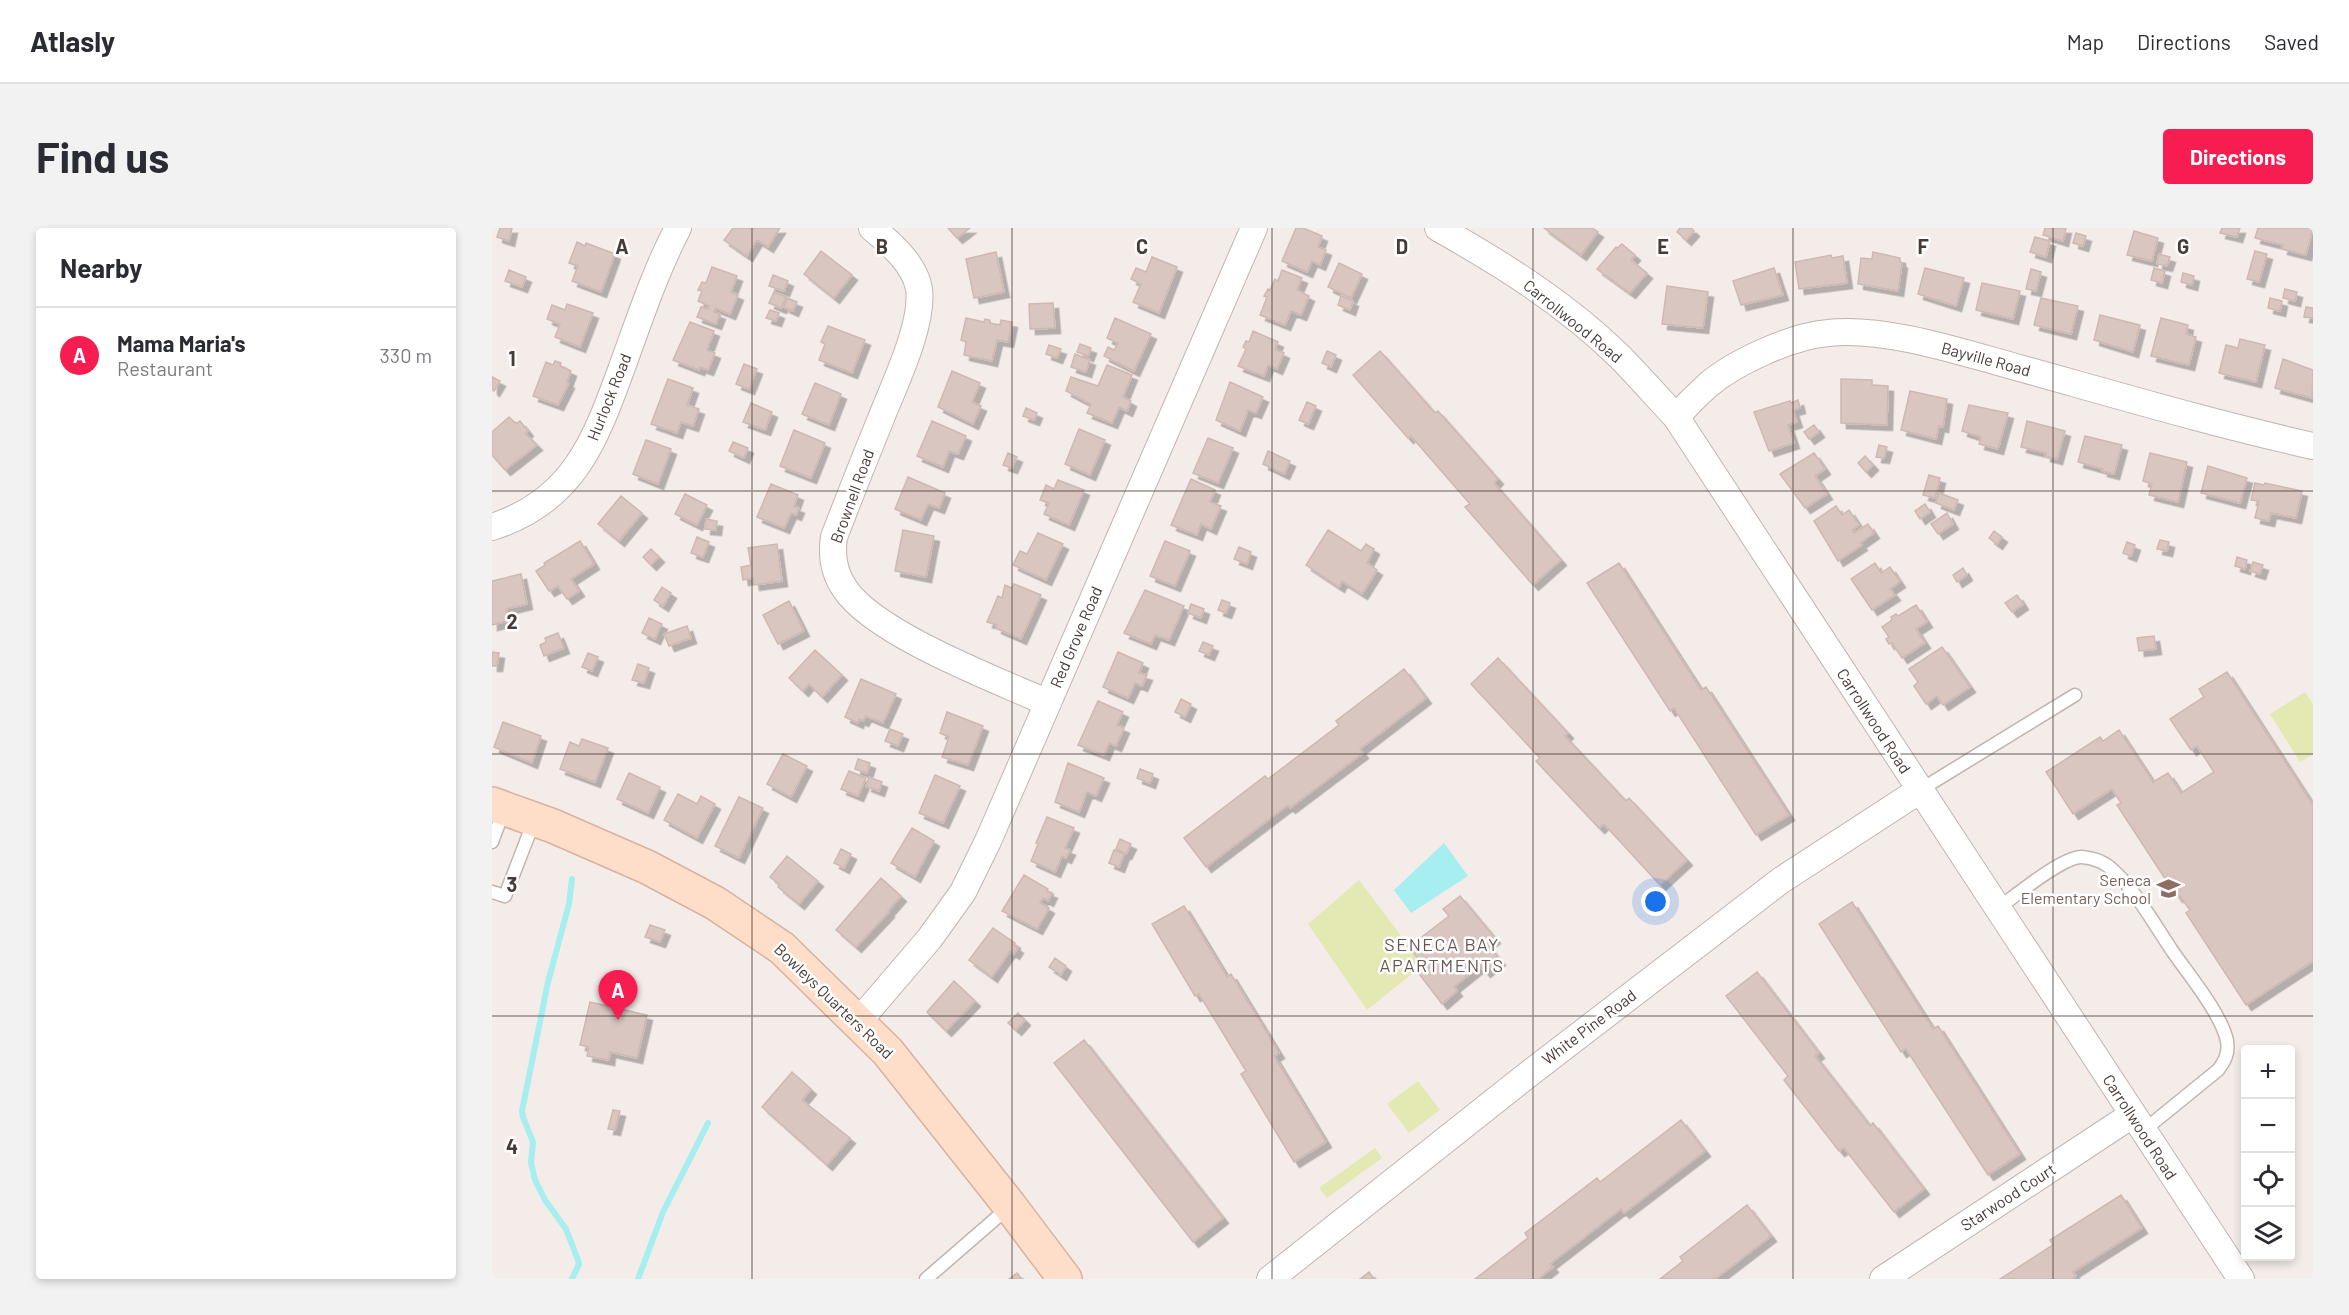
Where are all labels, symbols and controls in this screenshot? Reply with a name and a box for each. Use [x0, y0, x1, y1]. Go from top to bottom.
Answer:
text: Atlasly [30, 24, 115, 58]
text: Map [2067, 29, 2104, 54]
text: Directions [2137, 29, 2231, 54]
text: Saved [2264, 29, 2319, 54]
button: Directions [2163, 129, 2313, 184]
text: Find us [36, 131, 169, 181]
text: A [615, 234, 629, 258]
text: B [876, 234, 888, 258]
text: C [1136, 234, 1148, 258]
text: D [1396, 234, 1408, 258]
text: E [1657, 234, 1669, 258]
text: F [1917, 234, 1929, 258]
text: G [2177, 234, 2189, 258]
text: Nearby [60, 252, 142, 283]
street label: Carrollwood Road [1520, 275, 1626, 366]
text: Mama Maria's [117, 330, 245, 356]
street label: Bayville Road [1939, 337, 2033, 380]
text: A [73, 343, 86, 367]
text: 330 m [380, 343, 432, 367]
text: 1 [508, 346, 516, 370]
street label: Hurlock Road [582, 351, 635, 443]
text: Restaurant [117, 356, 213, 380]
street label: Brownell Road [826, 446, 877, 545]
street label: Red Grove Road [1046, 583, 1106, 690]
text: 2 [506, 609, 518, 633]
street label: Carrollwood Road [1833, 665, 1915, 777]
place label: Seneca Elementary School [2021, 870, 2151, 907]
text: 3 [507, 872, 517, 896]
school or university icon: Seneca Elementary School [2156, 876, 2182, 902]
your location [1641, 887, 1670, 916]
district label: SENECA BAY APARTMENTS [1380, 933, 1504, 976]
street label: Bowleys Quarters Road [771, 939, 898, 1062]
pin: A [598, 970, 638, 1020]
street label: White Pine Road [1538, 985, 1640, 1068]
map controls [2241, 1045, 2295, 1261]
button: + [2241, 1045, 2295, 1099]
street label: Carrollwood Road [2099, 1071, 2181, 1183]
button: − [2241, 1099, 2295, 1153]
text: 4 [506, 1134, 518, 1158]
button: locate [2241, 1153, 2295, 1207]
street label: Starwood Court [1957, 1159, 2059, 1234]
button: layers [2241, 1207, 2295, 1261]

